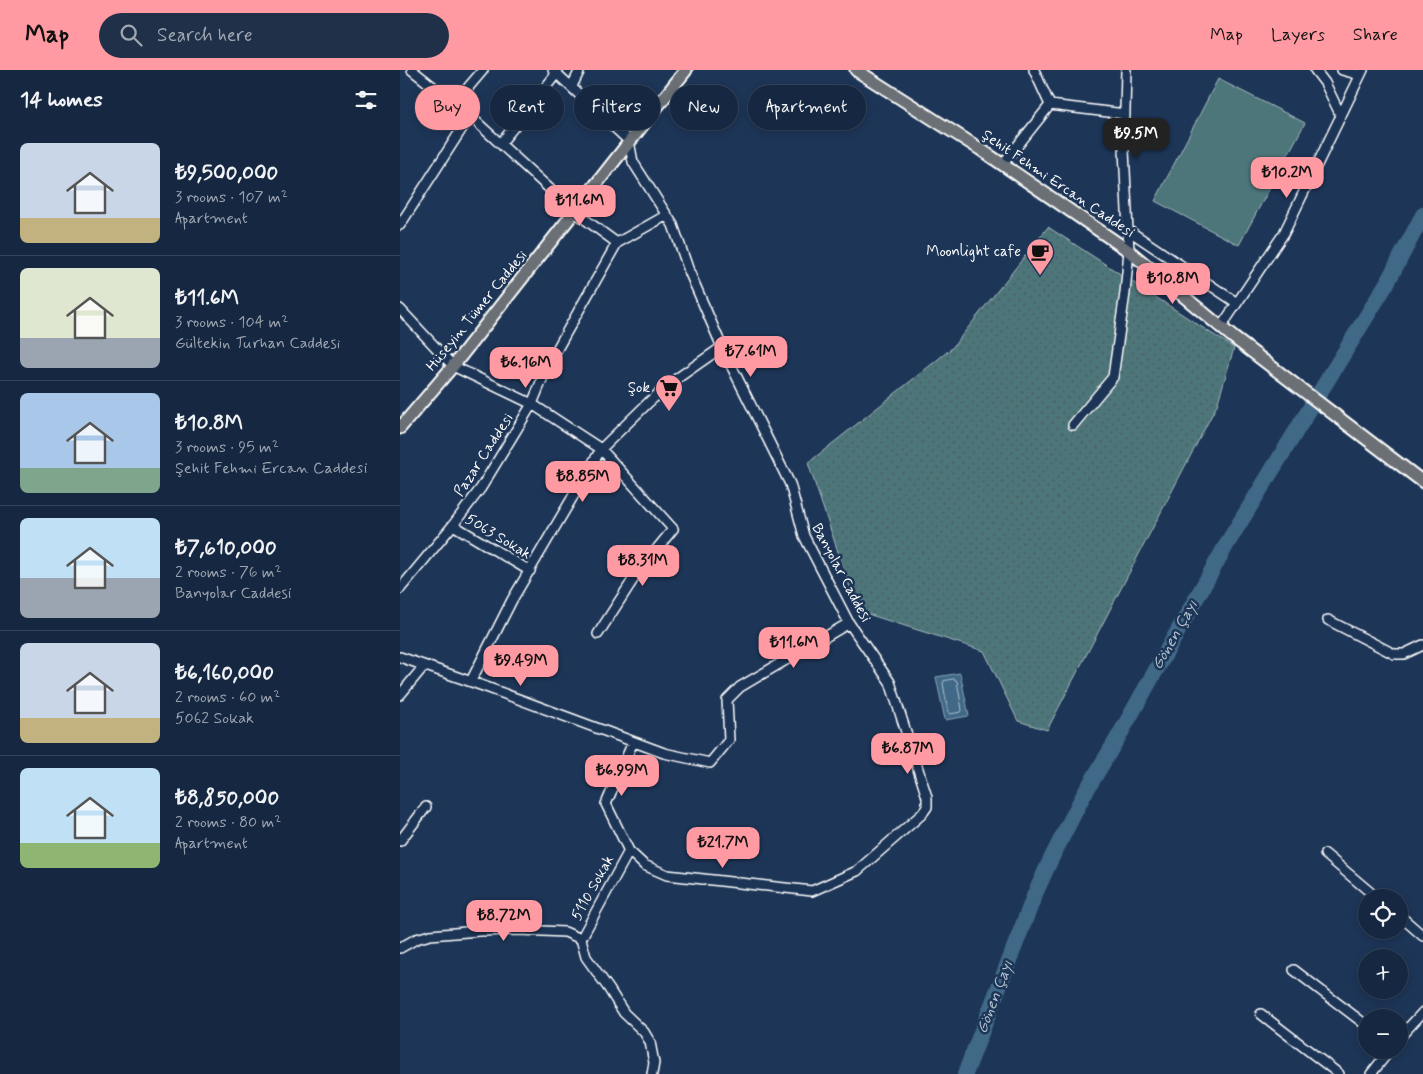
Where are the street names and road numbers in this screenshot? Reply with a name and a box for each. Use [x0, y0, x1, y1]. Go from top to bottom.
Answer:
street label: Şehit Fehmi Ercan Caddesi [978, 125, 1138, 243]
street label: Hüseyin Tümer Caddesi [422, 246, 532, 376]
street label: Pazar Caddesi [450, 409, 518, 501]
street label: 5063 Sokak [461, 510, 535, 564]
street label: Banyolar Caddesi [807, 520, 875, 626]
street label: 5110 Sokak [567, 852, 619, 924]

